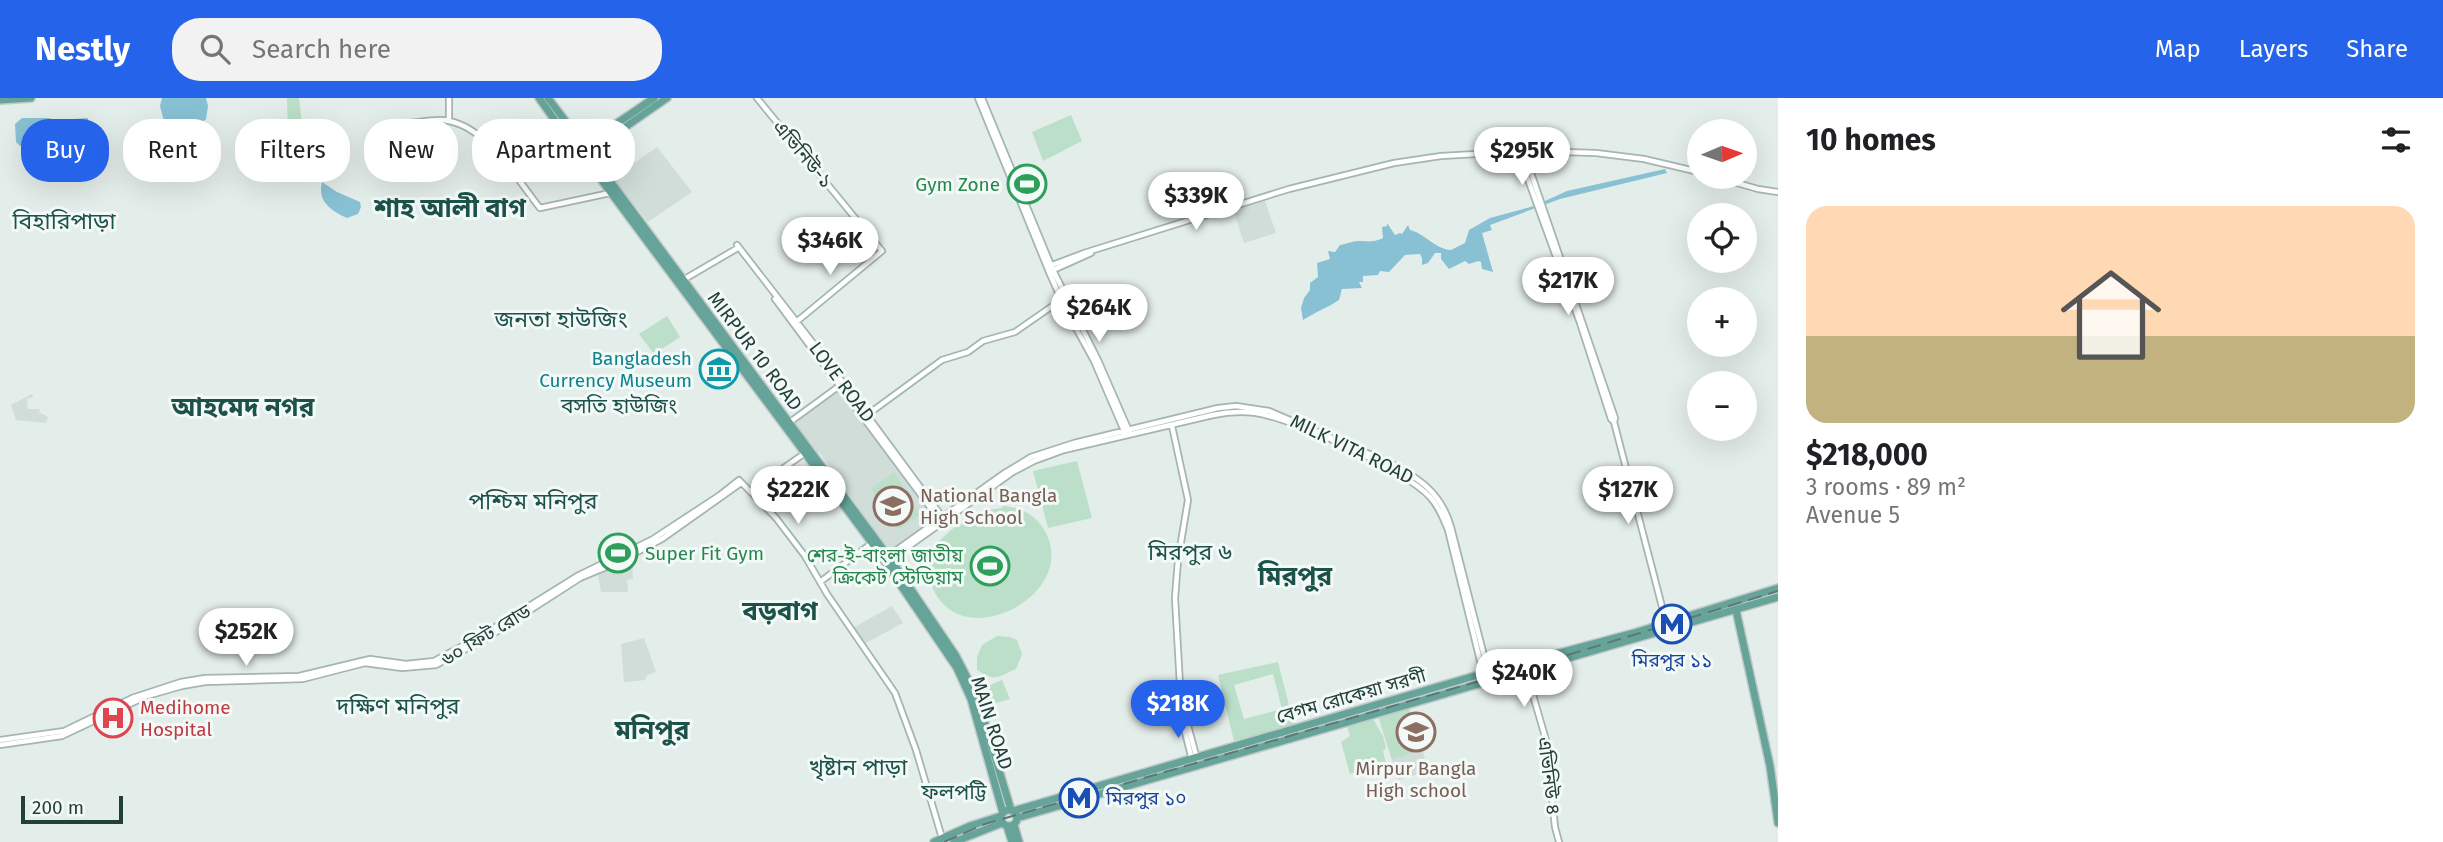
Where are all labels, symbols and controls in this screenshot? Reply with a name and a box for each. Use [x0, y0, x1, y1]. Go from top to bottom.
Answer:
search box [172, 18, 662, 81]
text: Nestly [35, 29, 130, 69]
icon: search [196, 30, 234, 68]
text: Search here [252, 34, 391, 65]
text: Map [2155, 35, 2201, 63]
text: Layers [2239, 35, 2308, 63]
text: Share [2346, 35, 2408, 63]
street label: এভিনিউ-১ [768, 116, 838, 192]
chip: Buy [21, 119, 109, 182]
chip: Rent [123, 119, 221, 182]
chip: Filters [235, 119, 350, 182]
chip: New [364, 119, 458, 182]
chip: Apartment [472, 119, 635, 182]
north arrow [1687, 119, 1757, 189]
map controls [1687, 119, 1757, 441]
icon: filters [2377, 121, 2415, 159]
text: 10 homes [1806, 122, 1936, 158]
pin: $295K [1473, 127, 1571, 187]
text: $295K [1490, 136, 1554, 164]
sports icon: Gym Zone [1006, 163, 1048, 205]
pin: $339K [1147, 172, 1245, 232]
place label: Gym Zone [915, 173, 1000, 196]
text: $339K [1164, 181, 1228, 209]
district label: শাহ আলী বাগ [373, 192, 527, 224]
button: locate [1687, 203, 1757, 273]
district label: বিহারিপাড়া [11, 207, 116, 235]
pin: $346K [781, 218, 879, 277]
text: $346K [797, 226, 863, 254]
icon: home [2048, 252, 2174, 378]
pin: $217K [1519, 258, 1617, 317]
text: $217K [1538, 266, 1598, 294]
pin: $264K [1050, 285, 1148, 344]
street label: MIRPUR 10 ROAD [703, 287, 807, 415]
button: + [1687, 287, 1757, 357]
text: $264K [1067, 293, 1131, 321]
district label: জনতা হাউজিং [494, 305, 627, 333]
street label: LOVE ROAD [804, 337, 880, 427]
place label: Bangladesh Currency Museum [539, 347, 692, 392]
museum icon: Bangladesh Currency Museum [698, 348, 740, 390]
button: − [1687, 371, 1757, 441]
district label: আহমেদ নগর [171, 392, 315, 423]
district label: বসতি হাউজিং [560, 393, 677, 419]
street label: MILK VITA ROAD [1287, 409, 1417, 489]
text: $218,000 [1806, 437, 1928, 473]
pin: $222K [749, 466, 847, 526]
pin: $127K [1579, 466, 1677, 526]
text: 3 rooms · 89 m² [1806, 473, 1966, 501]
text: $222K [767, 475, 829, 503]
text: $127K [1598, 475, 1658, 503]
place label: National Bangla High School [920, 484, 1057, 529]
school or university icon: National Bangla High School [872, 485, 914, 527]
district label: পশ্চিম মনিপুর [469, 487, 598, 515]
text: Avenue 5 [1806, 501, 1900, 529]
sports icon: Super Fit Gym [597, 532, 639, 574]
district label: মিরপুর ৬ [1147, 538, 1232, 566]
place label: Super Fit Gym [645, 542, 764, 565]
place label: শের-ই-বাংলা জাতীয় ক্রিকেট স্টেডিয়াম [807, 544, 964, 589]
sports icon: শের-ই-বাংলা জাতীয় ক্রিকেট স্টেডিয়াম [969, 545, 1011, 587]
district label: মিরপুর [1257, 560, 1332, 593]
district label: বড়বাগ [741, 596, 819, 627]
street label: ৬০ ফিট রোড [437, 599, 535, 671]
metro station icon: মিরপুর ১১ [1651, 603, 1693, 645]
pin: $252K [197, 608, 295, 668]
text: $252K [215, 617, 277, 645]
place label: মিরপুর ১১ [1631, 649, 1712, 672]
pin: $240K [1475, 650, 1573, 709]
text: $240K [1492, 658, 1556, 686]
street label: বেগম রোকেয়া সরণী [1274, 663, 1429, 728]
street label: MAIN ROAD [966, 673, 1018, 773]
pin: $218K [1129, 680, 1227, 740]
text: $218K [1147, 689, 1209, 717]
district label: দক্ষিণ মনিপুর [335, 692, 460, 720]
place label: Medihome Hospital [140, 696, 231, 741]
hospital icon: Medihome Hospital [92, 697, 134, 739]
school or university icon: Mirpur Bangla High school [1395, 711, 1437, 753]
district label: মনিপুর [614, 714, 690, 747]
street label: এভিনিউ ৪ [1533, 736, 1565, 816]
district label: খৃষ্টান পাড়া [809, 753, 908, 782]
place label: Mirpur Bangla High school [1356, 757, 1476, 802]
metro station icon: মিরপুর ১০ [1058, 777, 1100, 819]
district label: ফলপট্টি [920, 779, 988, 805]
place label: মিরপুর ১০ [1105, 787, 1186, 810]
scale bar [21, 793, 122, 825]
text: 200 m [32, 796, 84, 819]

